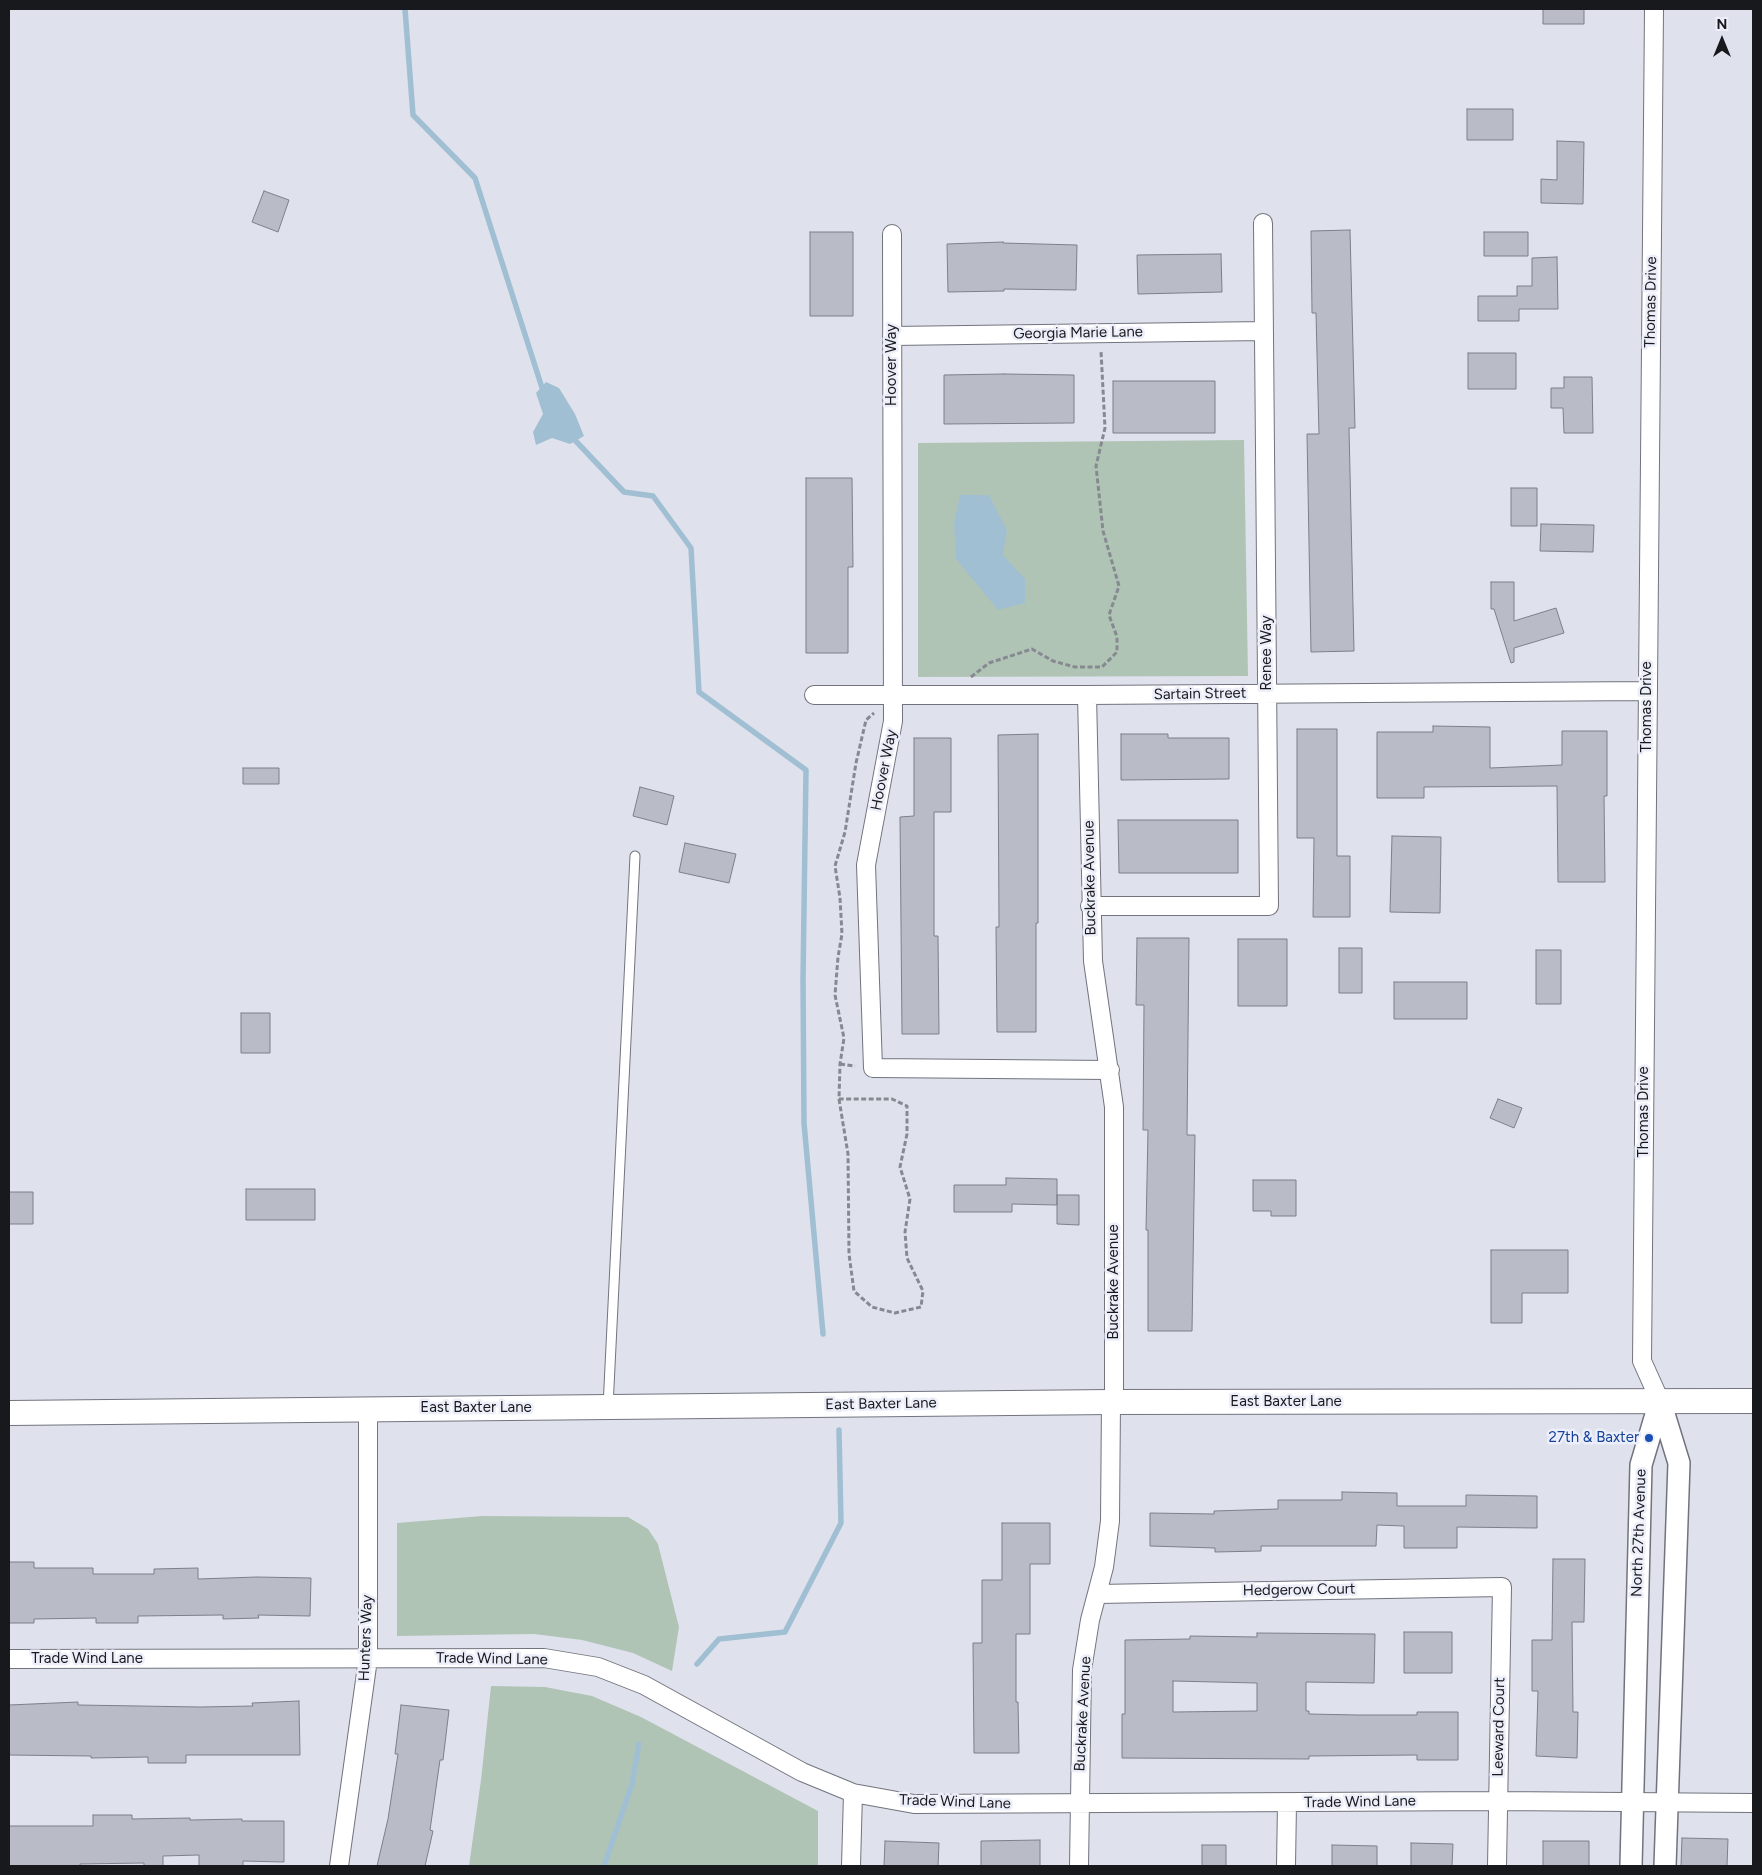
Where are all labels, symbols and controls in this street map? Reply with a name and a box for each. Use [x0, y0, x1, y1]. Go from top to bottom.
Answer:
north arrow [1697, 15, 1747, 65]
text: N [1717, 16, 1727, 33]
street label: Thomas Drive [1641, 256, 1661, 348]
street label: Georgia Marie Lane [1013, 323, 1143, 343]
street label: Hoover Way [883, 324, 901, 406]
street label: Renee Way [1258, 615, 1276, 691]
street label: Thomas Drive [1638, 661, 1656, 753]
street label: Sartain Street [1153, 684, 1247, 704]
street label: Hoover Way [867, 728, 901, 812]
street label: Buckrake Avenue [1080, 820, 1100, 936]
street label: Thomas Drive [1635, 1066, 1653, 1158]
street label: Buckrake Avenue [1105, 1224, 1123, 1340]
street label: East Baxter Lane [1230, 1393, 1342, 1411]
street label: East Baxter Lane [825, 1394, 937, 1414]
street label: East Baxter Lane [420, 1399, 532, 1417]
place label: 27th & Baxter [1549, 1429, 1639, 1447]
marker: 27th & Baxter [1643, 1432, 1655, 1444]
street label: North 27th Avenue [1628, 1469, 1650, 1597]
street label: Hedgerow Court [1242, 1580, 1356, 1600]
street label: Hunters Way [355, 1594, 377, 1682]
street label: Trade Wind Lane [436, 1649, 548, 1669]
street label: Trade Wind Lane [31, 1650, 143, 1668]
street label: Buckrake Avenue [1071, 1656, 1095, 1772]
street label: Leeward Court [1489, 1677, 1509, 1777]
street label: Trade Wind Lane [899, 1791, 1011, 1813]
street label: Trade Wind Lane [1304, 1792, 1416, 1812]

